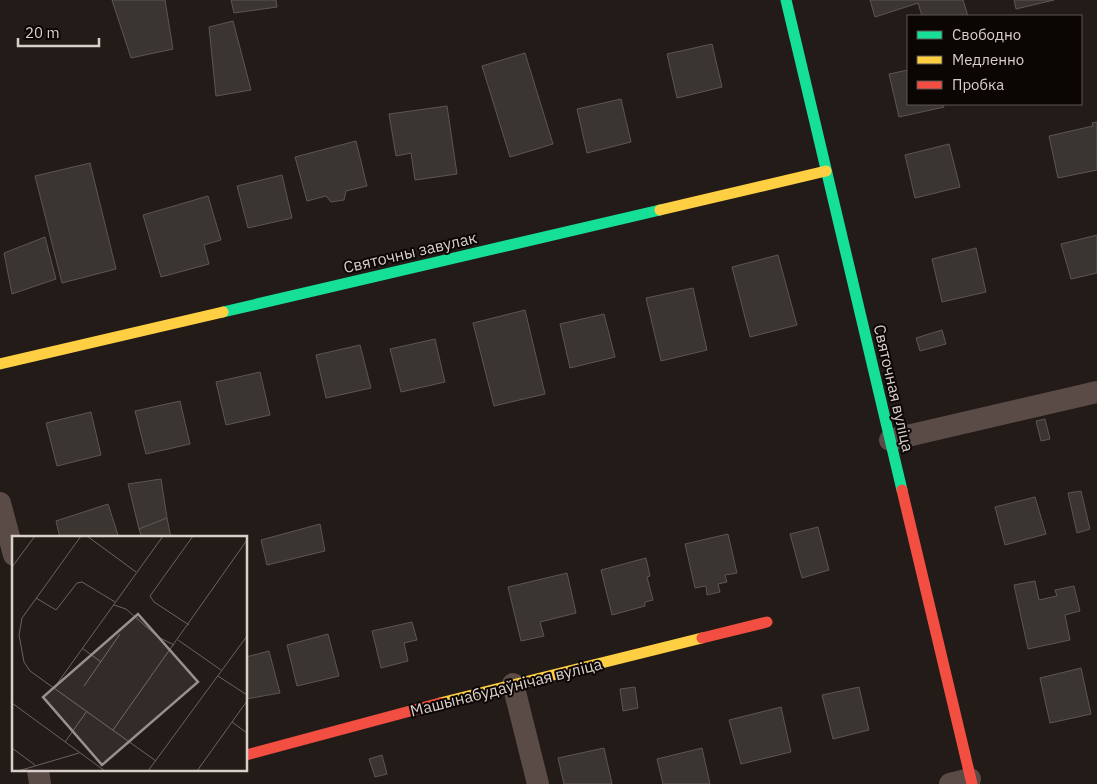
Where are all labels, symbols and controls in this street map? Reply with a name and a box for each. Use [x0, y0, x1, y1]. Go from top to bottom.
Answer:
scale bar [18, 15, 99, 47]
legend [907, 15, 1082, 105]
text: 20 m [25, 23, 60, 42]
text: Свободно [952, 25, 1021, 44]
text: Медленно [952, 50, 1024, 69]
text: Пробка [952, 75, 1004, 94]
street label: Святочны завулак [341, 227, 479, 277]
street label: Святочная вуліца [870, 322, 918, 454]
inset map [12, 536, 248, 772]
street label: Машынабудаўнічая вуліца [408, 653, 605, 721]

